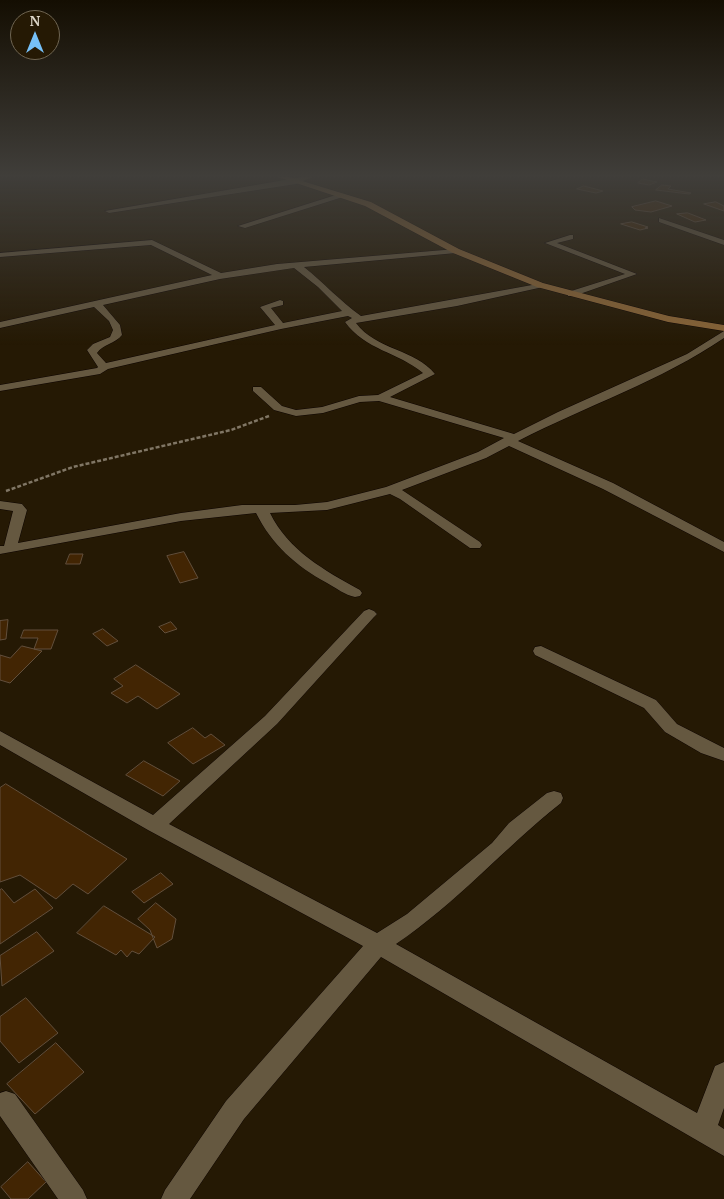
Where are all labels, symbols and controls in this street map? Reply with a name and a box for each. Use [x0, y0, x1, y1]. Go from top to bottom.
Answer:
north arrow [10, 10, 60, 60]
text: N [30, 11, 40, 30]

